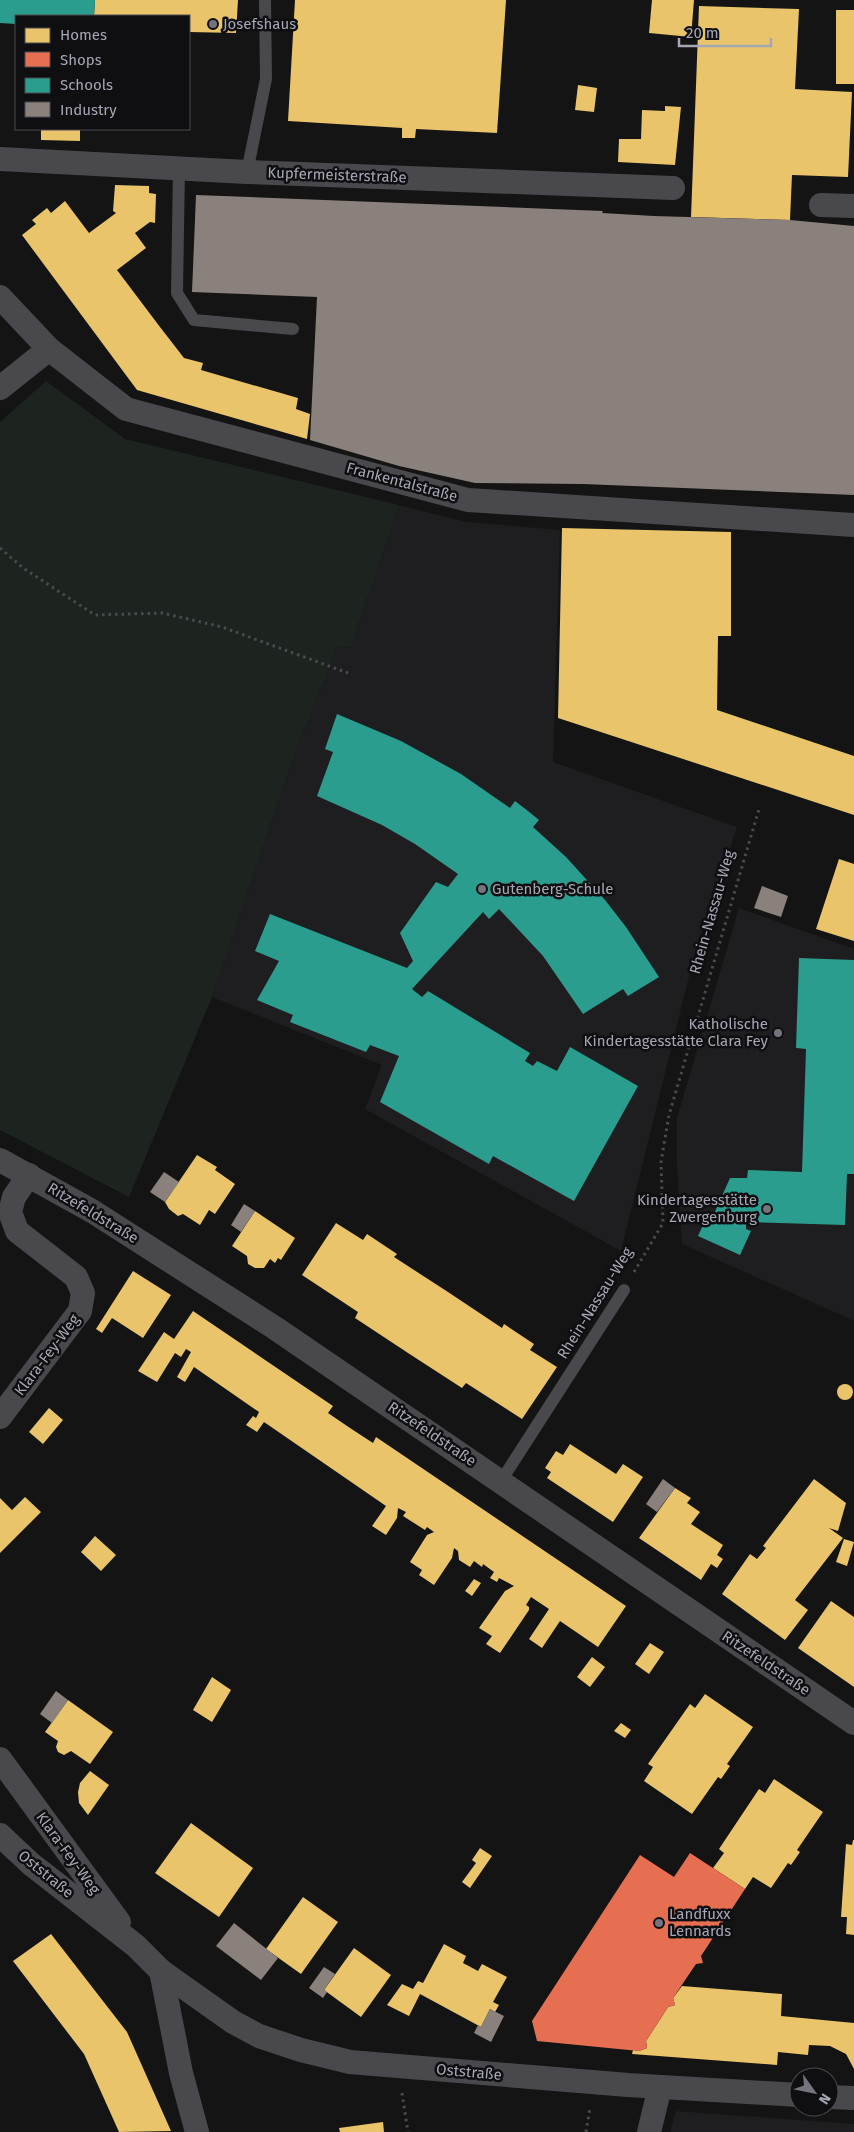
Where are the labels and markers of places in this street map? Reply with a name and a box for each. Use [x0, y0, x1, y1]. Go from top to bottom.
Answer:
place label: Josefshaus [223, 15, 296, 33]
marker: Josefshaus [207, 18, 219, 30]
place label: Gutenberg-Schule [492, 880, 613, 898]
marker: Gutenberg-Schule [476, 883, 488, 895]
place label: Katholische Kindertagesstätte Clara Fey [584, 1015, 769, 1050]
marker: Katholische Kindertagesstätte Clara Fey [772, 1027, 784, 1039]
place label: Kindertagesstätte Zwergenburg [637, 1191, 757, 1226]
marker: Kindertagesstätte Zwergenburg [761, 1203, 773, 1215]
place label: Landfuxx Lennards [669, 1905, 731, 1940]
marker: Landfuxx Lennards [653, 1917, 665, 1929]

